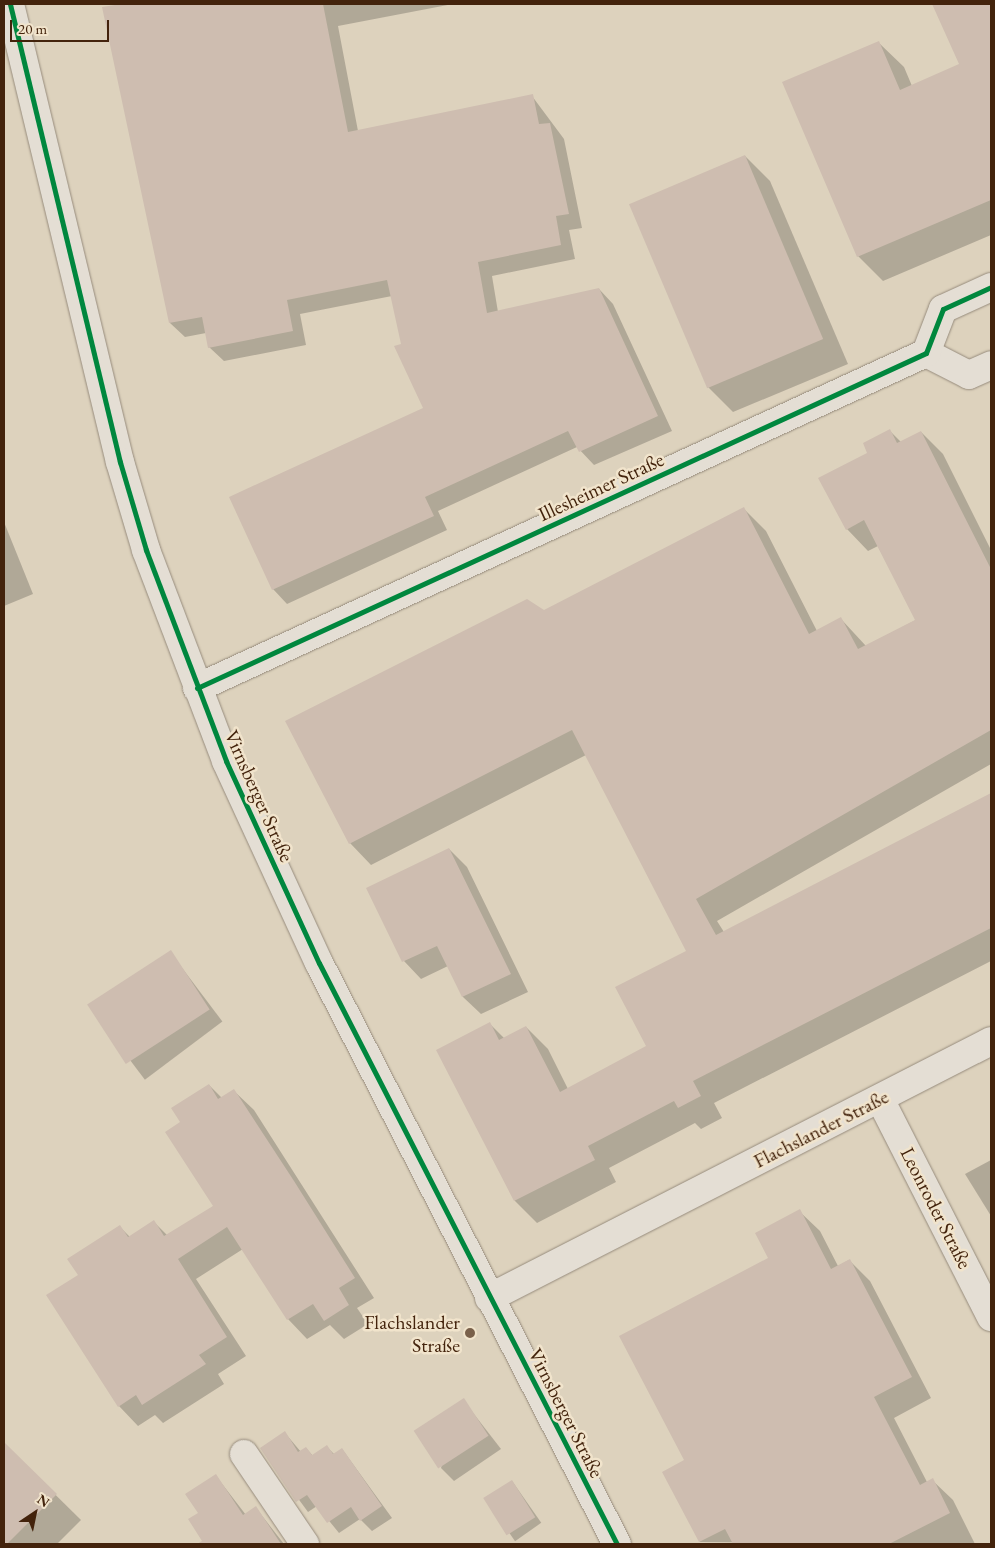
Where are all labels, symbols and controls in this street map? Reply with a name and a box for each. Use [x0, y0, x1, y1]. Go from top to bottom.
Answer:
scale bar [12, 10, 111, 42]
text: 20 m [18, 19, 47, 38]
street label: Illesheimer Straße [534, 447, 668, 527]
street label: Virnsberger Straße [219, 726, 299, 866]
street label: Flachslander Straße [750, 1085, 892, 1173]
street label: Leonroder Straße [895, 1143, 977, 1273]
place label: Flachslander Straße [364, 1310, 460, 1357]
marker: Flachslander Straße [464, 1327, 476, 1339]
street label: Virnsberger Straße [523, 1344, 609, 1482]
north arrow [10, 1488, 60, 1538]
text: N [34, 1490, 53, 1511]

